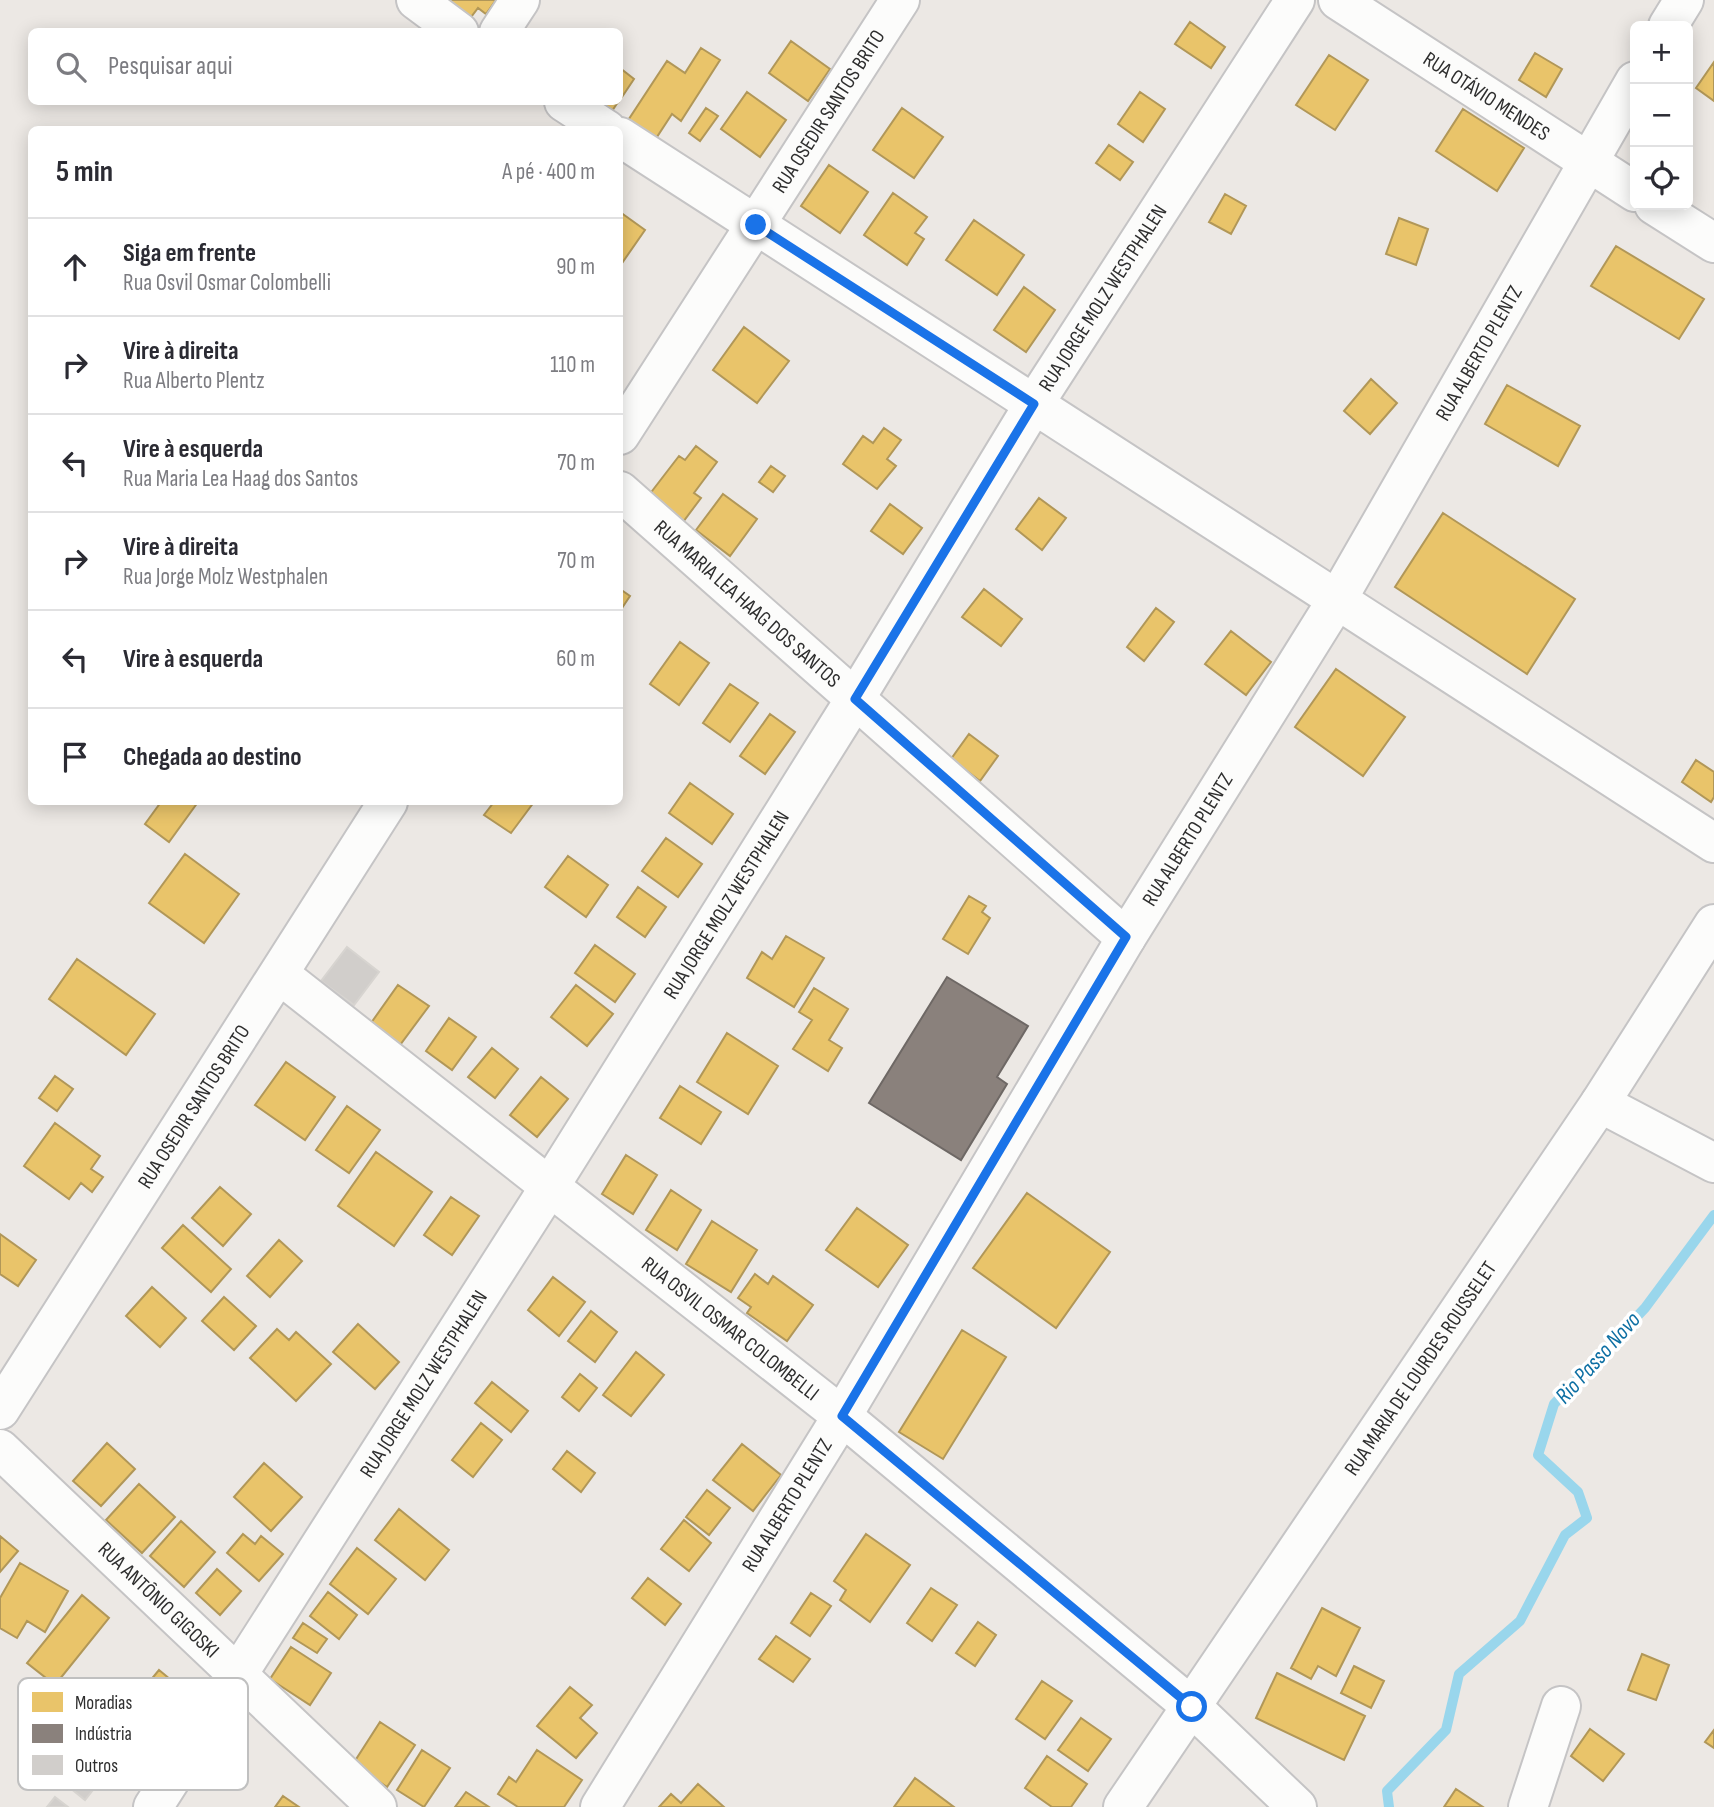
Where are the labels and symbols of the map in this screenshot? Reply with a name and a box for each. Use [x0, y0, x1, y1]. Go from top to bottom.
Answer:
street label: RUA OSEDIR SANTOS BRITO [767, 25, 890, 198]
street label: RUA OTÁVIO MENDES [1419, 46, 1555, 146]
street label: RUA JORGE MOLZ WESTPHALEN [1033, 200, 1172, 396]
route end [740, 209, 771, 240]
street label: RUA ALBERTO PLENTZ [1430, 281, 1527, 425]
street label: RUA MARIA LEA HAAG DOS SANTOS [649, 515, 846, 692]
street label: RUA ALBERTO PLENTZ [1137, 768, 1238, 910]
street label: RUA JORGE MOLZ WESTPHALEN [658, 806, 794, 1003]
street label: RUA OSEDIR SANTOS BRITO [132, 1020, 255, 1193]
street label: RUA OSVIL OSMAR COLOMBELLI [637, 1251, 824, 1406]
street label: RUA MARIA DE LOURDES ROUSSELET [1339, 1256, 1502, 1480]
street label: RUA JORGE MOLZ WESTPHALEN [354, 1286, 492, 1482]
water label: Rio Passo Novo [1550, 1306, 1647, 1410]
street label: RUA ALBERTO PLENTZ [736, 1434, 837, 1576]
street label: RUA ANTÔNIO GIGOSKI [93, 1537, 224, 1663]
legend [18, 1678, 248, 1790]
route start [1176, 1691, 1207, 1722]
text: Moradias [75, 1692, 132, 1715]
text: Indústria [75, 1723, 132, 1746]
text: Outros [75, 1755, 118, 1778]

